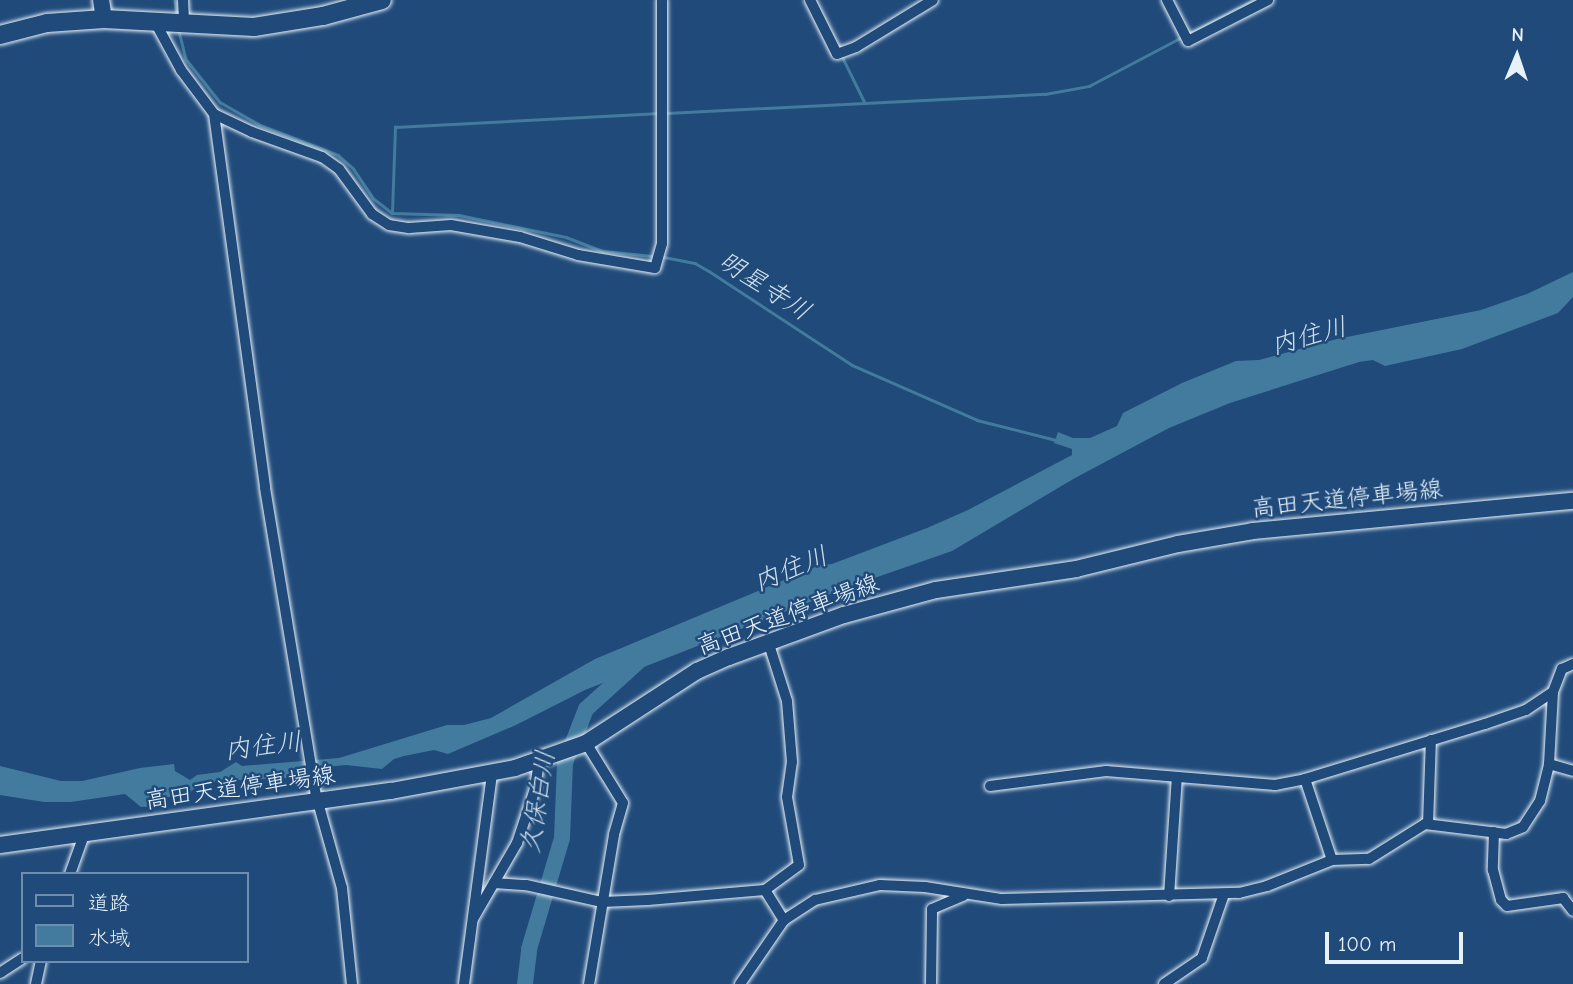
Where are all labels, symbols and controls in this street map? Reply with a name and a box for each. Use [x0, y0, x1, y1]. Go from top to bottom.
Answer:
north arrow [1482, 21, 1552, 91]
text: N [1511, 24, 1524, 46]
water label: 明星寺川 [712, 246, 816, 328]
water label: 内住川 [1267, 312, 1351, 362]
street label: 高田天道停車場線 [1250, 475, 1444, 523]
water label: 内住川 [749, 541, 833, 599]
street label: 高田天道停車場線 [693, 569, 883, 661]
water label: 内住川 [222, 727, 304, 767]
water label: 久保白川 [515, 748, 563, 856]
street label: 高田天道停車場線 [143, 760, 337, 816]
legend [21, 872, 248, 963]
text: 道路 [88, 891, 130, 915]
scale bar [1328, 918, 1466, 962]
text: 水域 [88, 926, 130, 950]
text: 100 m [1338, 932, 1396, 956]

